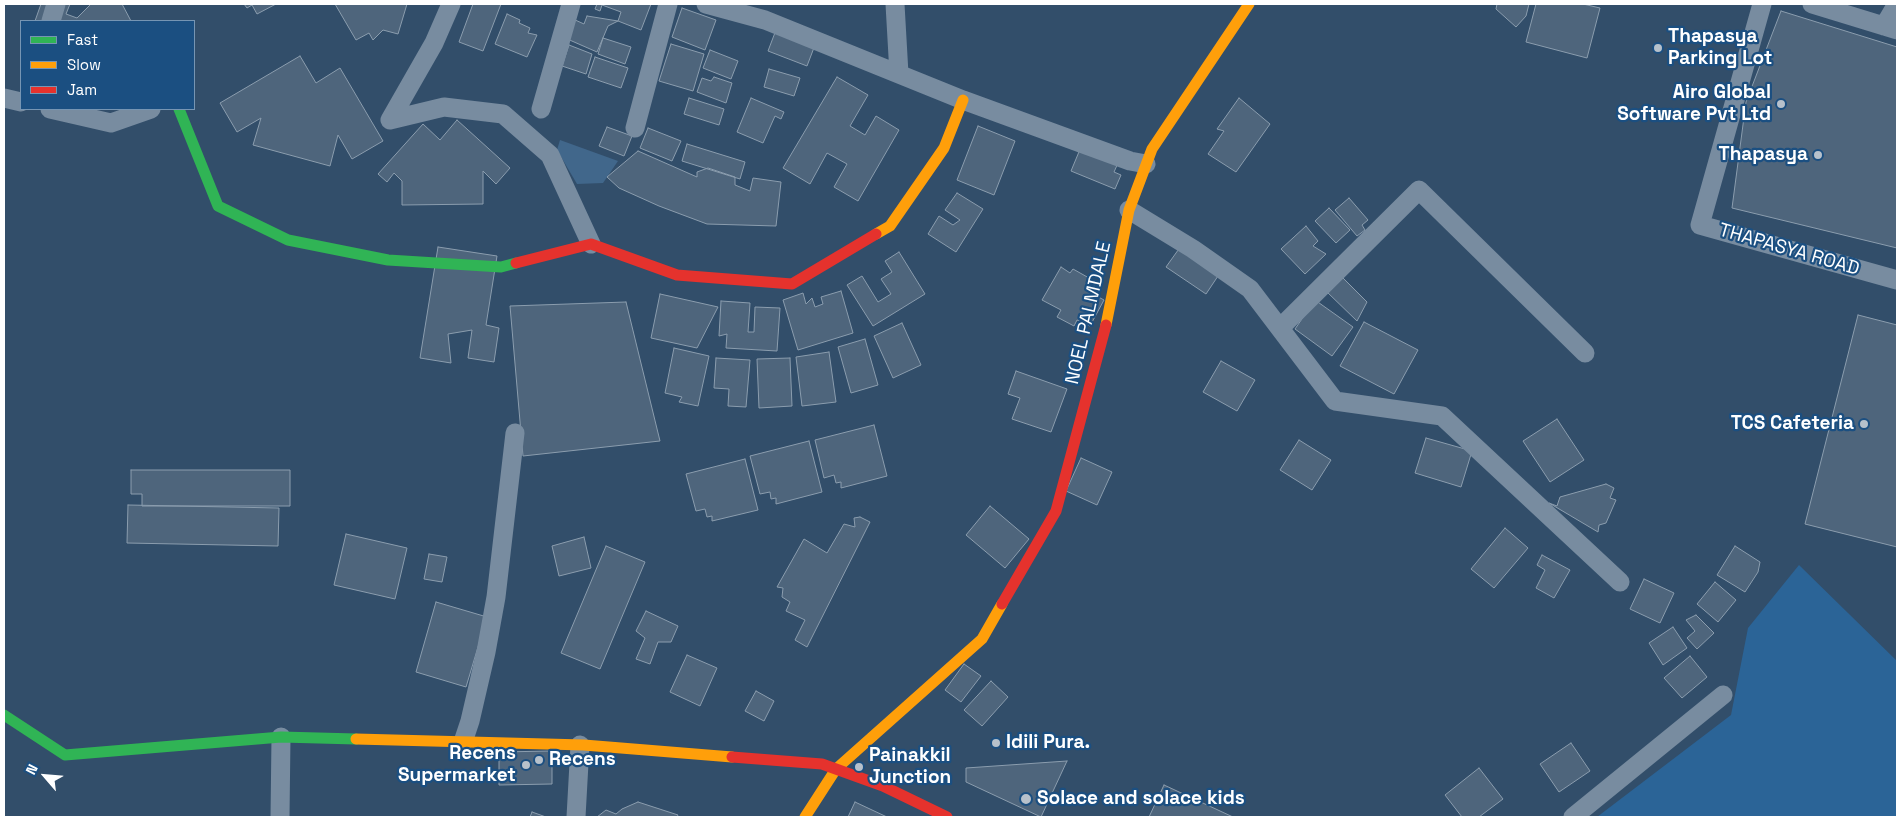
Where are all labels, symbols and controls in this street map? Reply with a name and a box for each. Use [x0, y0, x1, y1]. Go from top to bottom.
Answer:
legend [20, 20, 195, 110]
place label: Thapasya Parking Lot [1668, 26, 1772, 70]
text: Fast [67, 30, 98, 49]
marker: Thapasya Parking Lot [1652, 42, 1664, 54]
text: Slow [67, 55, 101, 74]
text: Jam [67, 80, 97, 99]
place label: Airo Global Software Pvt Ltd [1617, 82, 1771, 126]
marker: Airo Global Software Pvt Ltd [1775, 98, 1787, 110]
place label: Thapasya [1718, 144, 1808, 166]
marker: Thapasya [1812, 149, 1824, 161]
street label: THAPASYA ROAD [1716, 219, 1862, 281]
street label: NOEL PALMDALE [1061, 239, 1117, 387]
place label: TCS Cafeteria [1731, 413, 1854, 435]
marker: TCS Cafeteria [1858, 418, 1870, 430]
place label: Idili Pura. [1006, 732, 1090, 754]
marker: Idili Pura. [990, 737, 1002, 749]
place label: Recens Supermarket [398, 743, 516, 787]
place label: Painakkil Junction [869, 745, 951, 789]
place label: Recens [549, 749, 616, 771]
north arrow [20, 751, 70, 801]
marker: Recens [533, 754, 545, 766]
marker: Recens Supermarket [520, 759, 532, 771]
text: N [21, 761, 42, 777]
marker: Painakkil Junction [853, 761, 865, 773]
place label: Solace and solace kids [1037, 788, 1245, 810]
marker: Solace and solace kids [1019, 792, 1033, 806]

